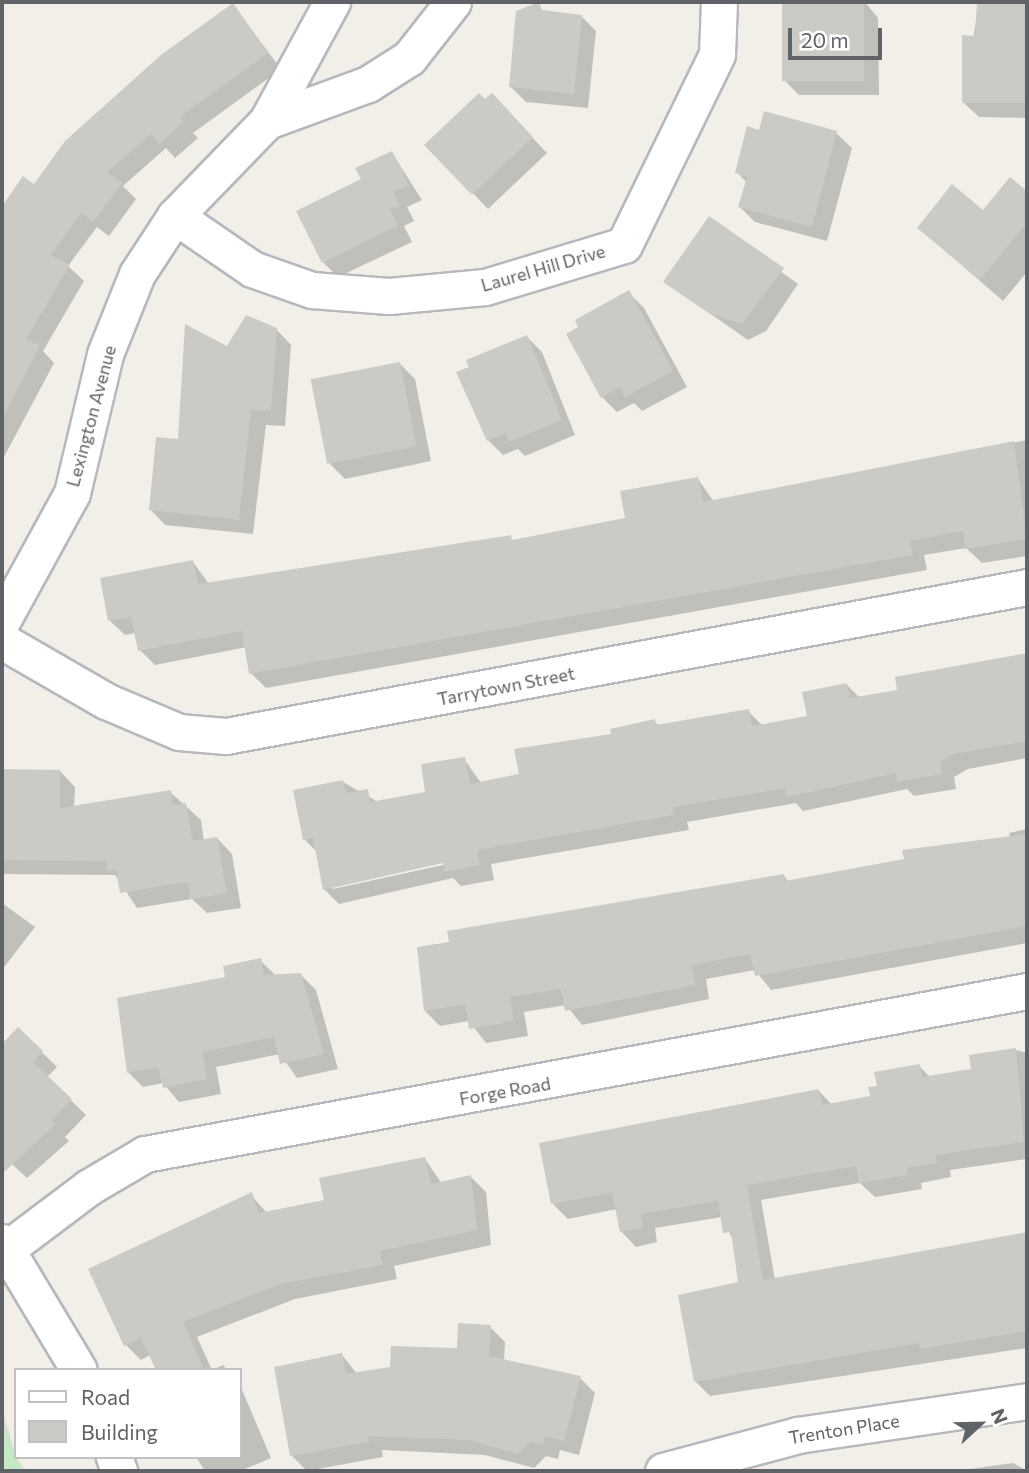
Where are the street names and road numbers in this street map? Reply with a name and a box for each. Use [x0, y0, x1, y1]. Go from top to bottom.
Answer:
street label: Laurel Hill Drive [478, 240, 608, 296]
street label: Lexington Avenue [62, 343, 120, 489]
street label: Tarrytown Street [435, 662, 577, 710]
street label: Forge Road [458, 1072, 552, 1110]
street label: Trenton Place [787, 1410, 901, 1448]

